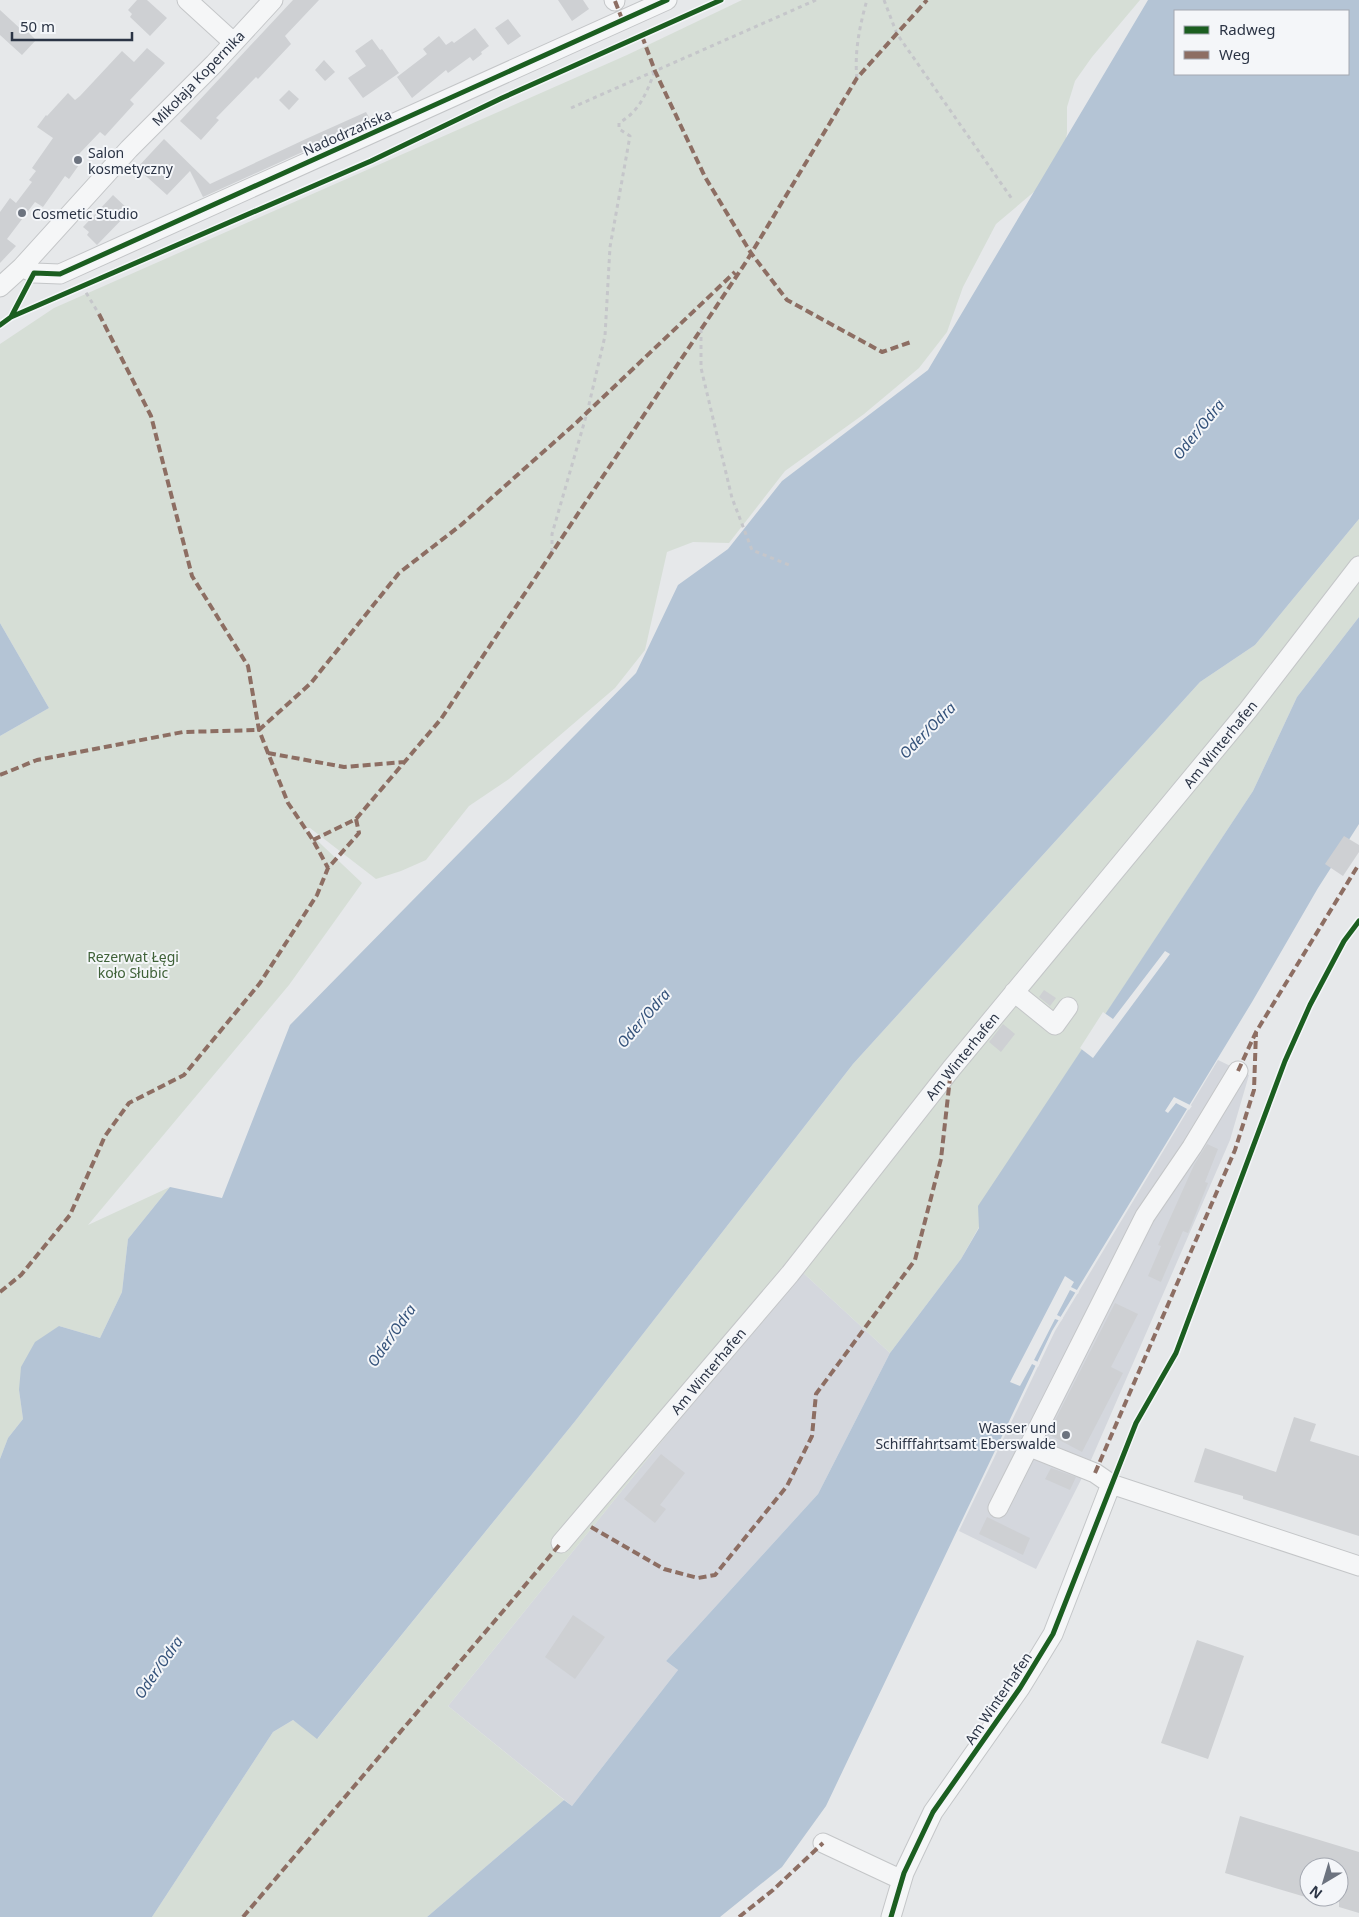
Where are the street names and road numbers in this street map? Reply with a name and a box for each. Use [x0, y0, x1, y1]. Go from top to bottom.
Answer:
street label: Mikołaja Kopernika [147, 26, 249, 130]
street label: Nadodrzańska [300, 104, 394, 160]
street label: Am Winterhafen [1179, 696, 1261, 792]
street label: Am Winterhafen [921, 1008, 1003, 1104]
street label: Am Winterhafen [666, 1324, 750, 1418]
street label: Am Winterhafen [960, 1648, 1036, 1748]

